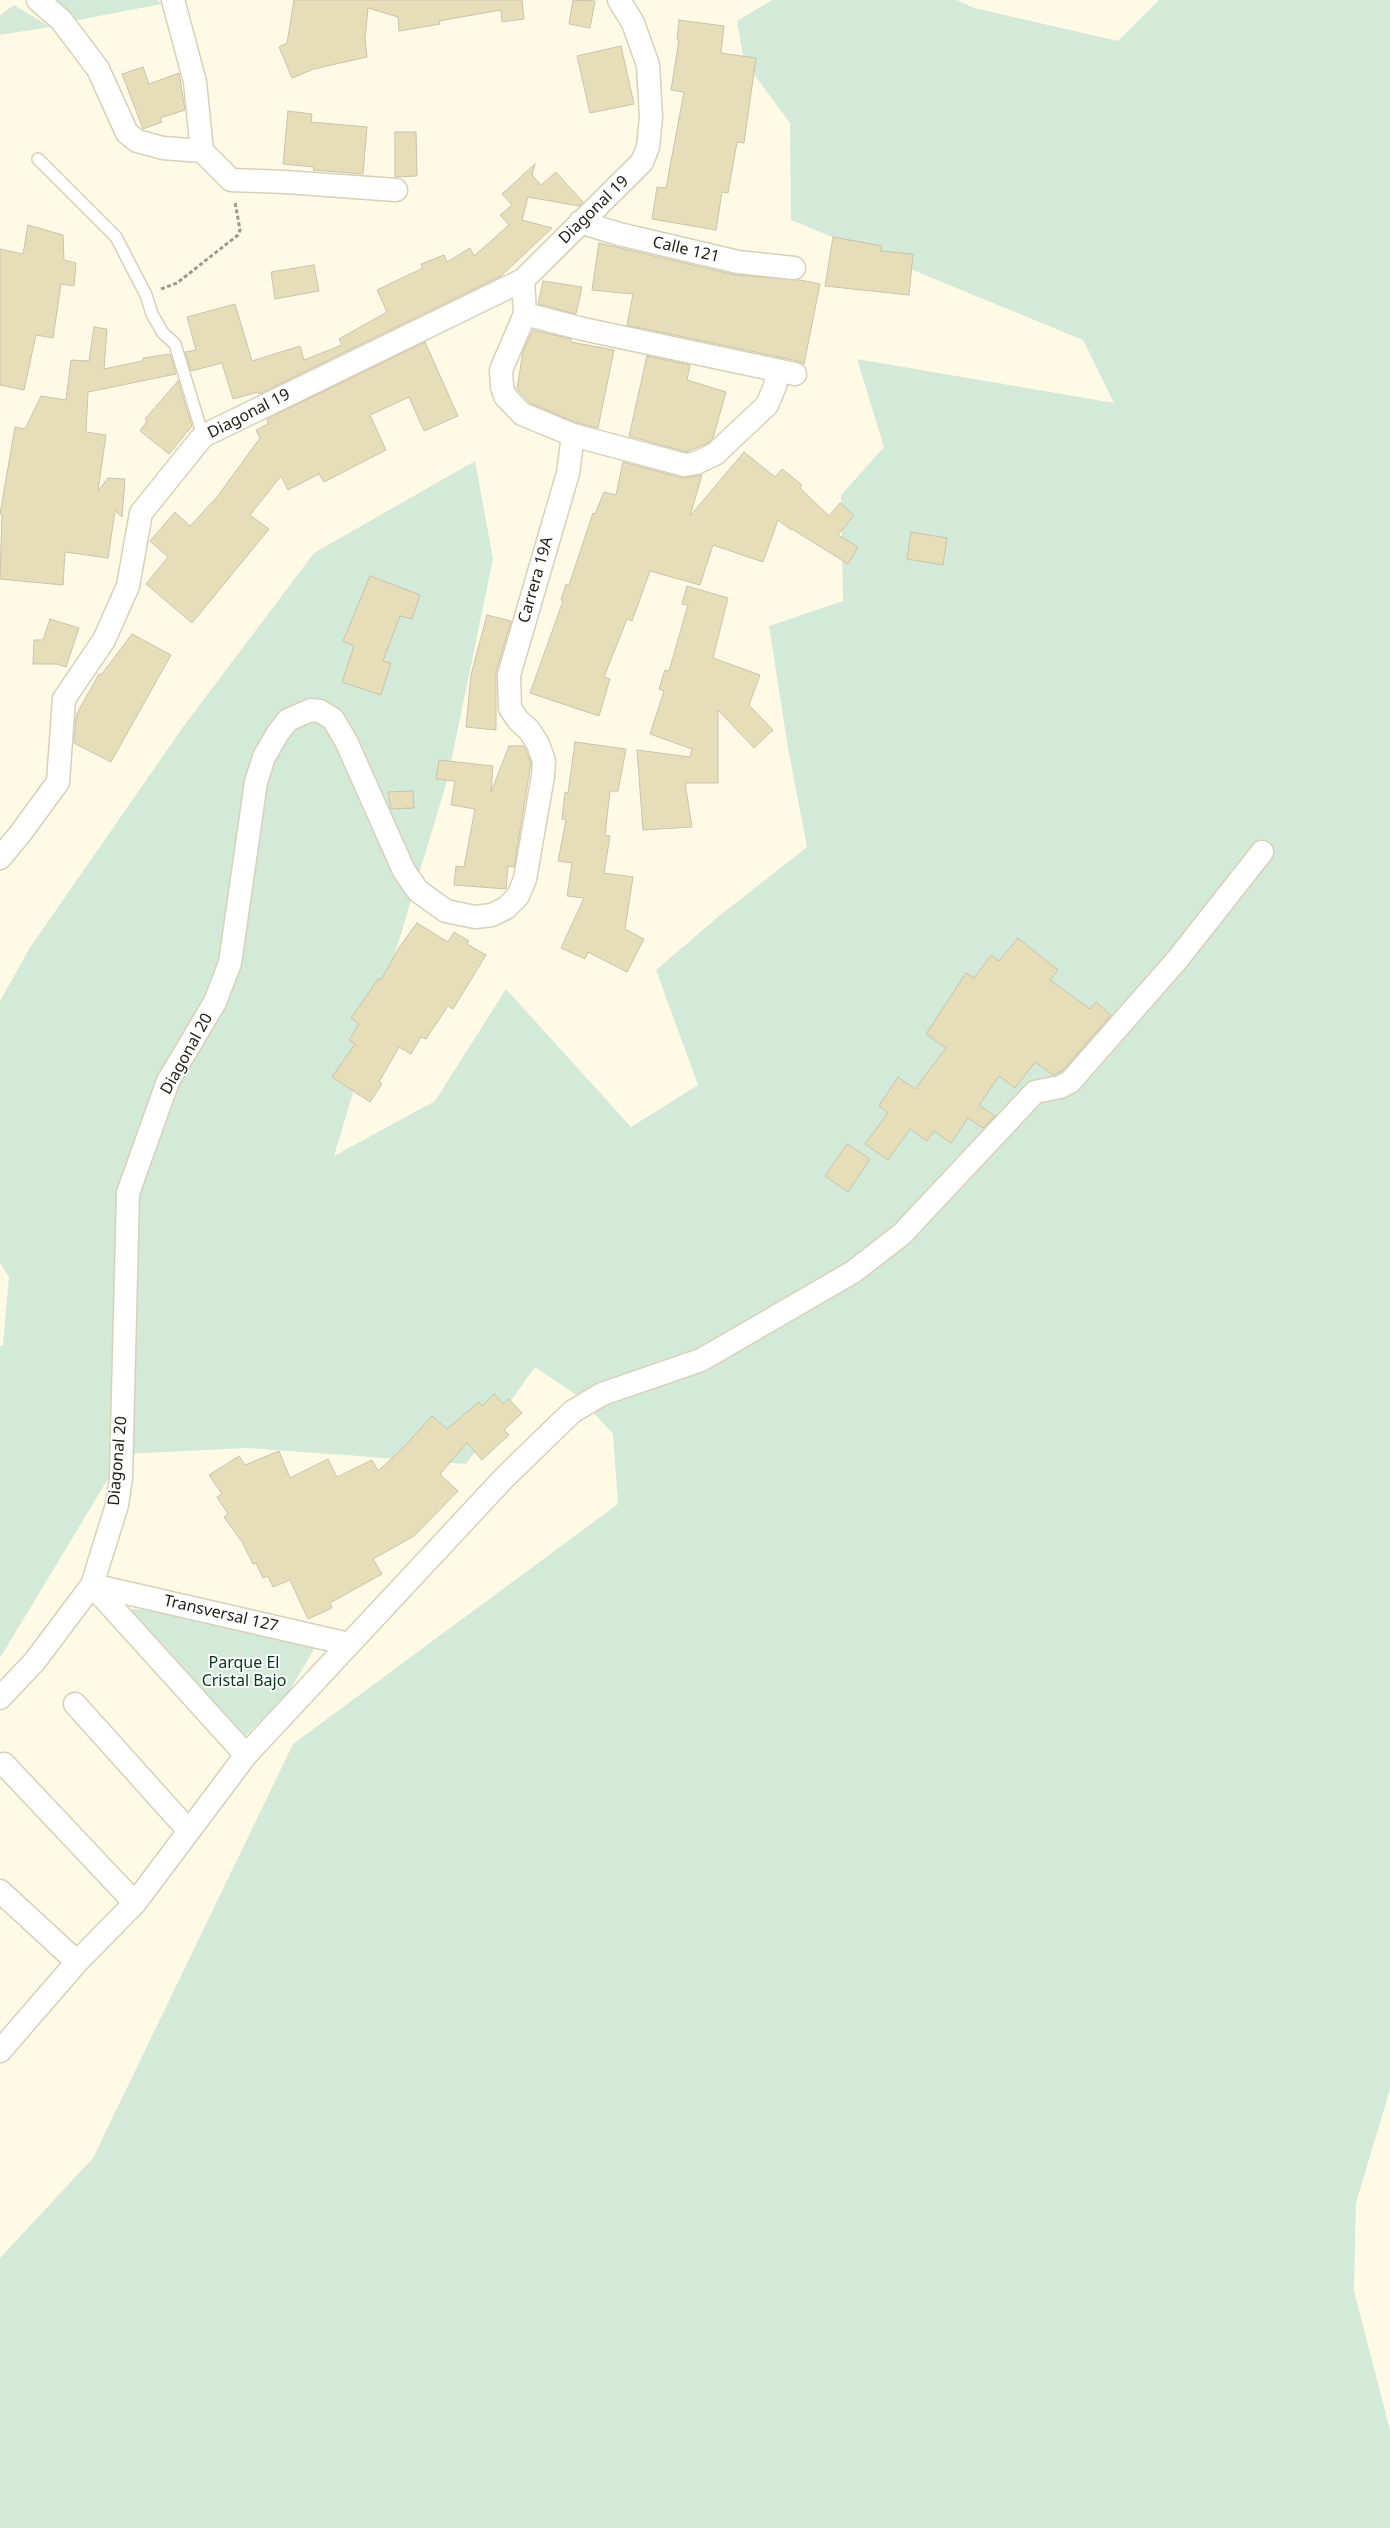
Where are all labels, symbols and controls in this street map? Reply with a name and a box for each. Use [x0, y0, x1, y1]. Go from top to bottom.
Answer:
street label: Diagonal 19 [555, 172, 633, 248]
street label: Calle 121 [651, 233, 721, 267]
street label: Diagonal 19 [205, 385, 293, 443]
street label: Carrera 19A [515, 535, 557, 625]
street label: Diagonal 20 [157, 1010, 217, 1098]
street label: Diagonal 20 [105, 1415, 131, 1507]
street label: Transversal 127 [162, 1591, 280, 1637]
park label: Parque El Cristal Bajo [202, 1653, 286, 1691]

